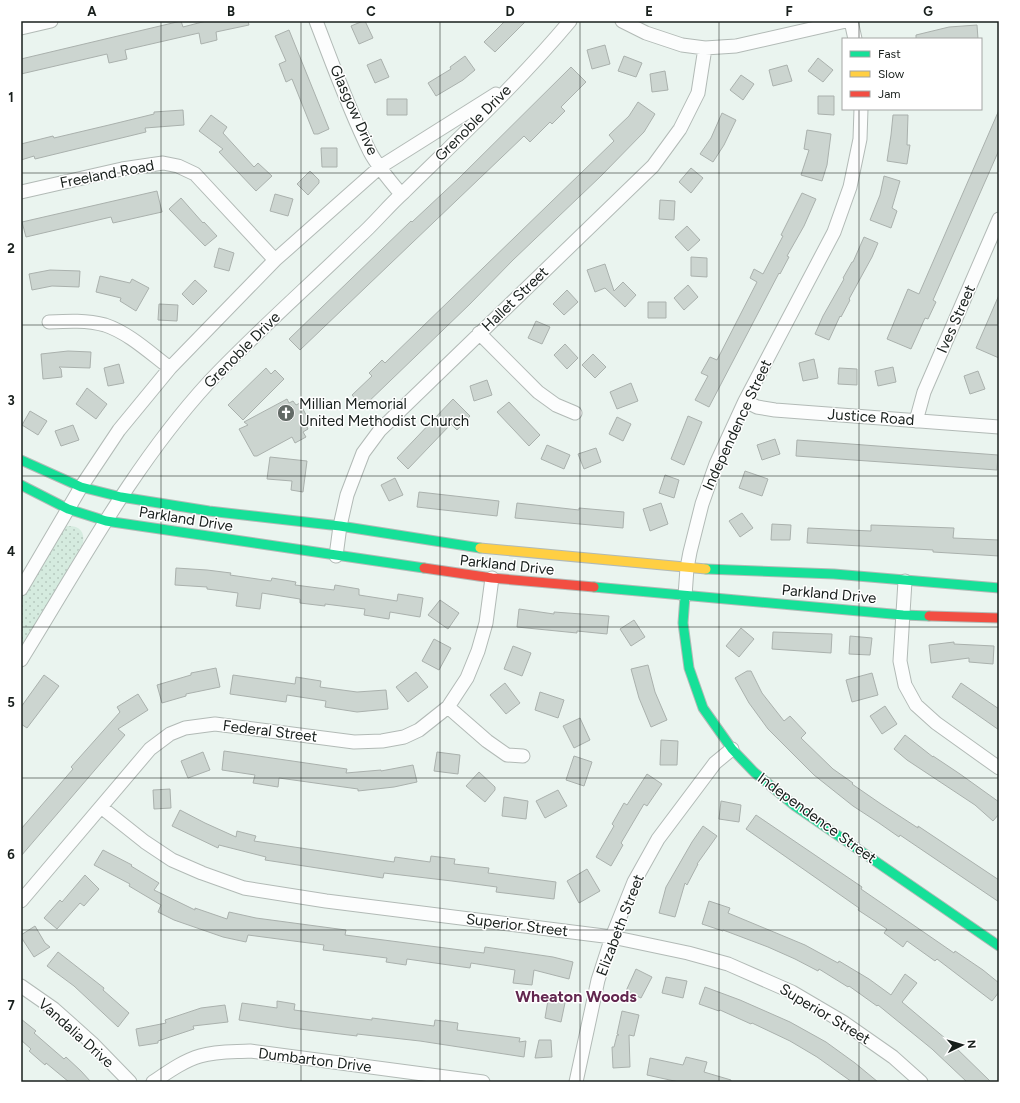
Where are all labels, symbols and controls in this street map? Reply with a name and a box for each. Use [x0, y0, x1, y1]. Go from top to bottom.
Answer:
text: A [87, 4, 97, 19]
text: B [227, 4, 235, 19]
text: C [366, 4, 376, 19]
text: D [505, 4, 515, 19]
text: E [645, 4, 653, 19]
text: F [785, 4, 793, 19]
text: G [923, 4, 933, 19]
legend [842, 38, 982, 110]
text: Fast [878, 47, 901, 61]
street label: Glasgow Drive [326, 62, 382, 158]
text: Slow [878, 67, 905, 81]
street label: Grenoble Drive [431, 81, 515, 165]
text: Jam [878, 87, 901, 101]
text: 1 [8, 90, 14, 105]
street label: Freeland Road [58, 156, 156, 192]
text: 2 [7, 241, 15, 256]
street label: Hallet Street [478, 263, 552, 335]
street label: Ives Street [933, 282, 979, 356]
street label: Grenoble Drive [200, 308, 284, 392]
street label: Independence Street [699, 356, 775, 493]
text: 3 [7, 393, 15, 408]
place label: Millian Memorial United Methodist Church [299, 395, 469, 430]
church icon: Millian Memorial United Methodist Church [276, 403, 296, 423]
street label: Justice Road [827, 405, 915, 429]
street label: Parkland Drive [138, 503, 234, 535]
text: 4 [7, 544, 15, 559]
street label: Parkland Drive [459, 551, 555, 579]
street label: Parkland Drive [781, 581, 877, 607]
text: 5 [7, 695, 15, 710]
street label: Federal Street [222, 716, 319, 746]
street label: Independence Street [754, 769, 880, 867]
text: 6 [7, 847, 15, 862]
street label: Elizabeth Street [592, 871, 648, 978]
street label: Superior Street [465, 910, 569, 940]
street label: Superior Street [776, 980, 874, 1048]
district label: Wheaton Woods [515, 987, 637, 1006]
street label: Vandalia Drive [35, 995, 117, 1071]
text: 7 [7, 998, 15, 1013]
north arrow [942, 1025, 982, 1065]
text: N [965, 1039, 978, 1049]
street label: Dumbarton Drive [257, 1044, 373, 1076]

